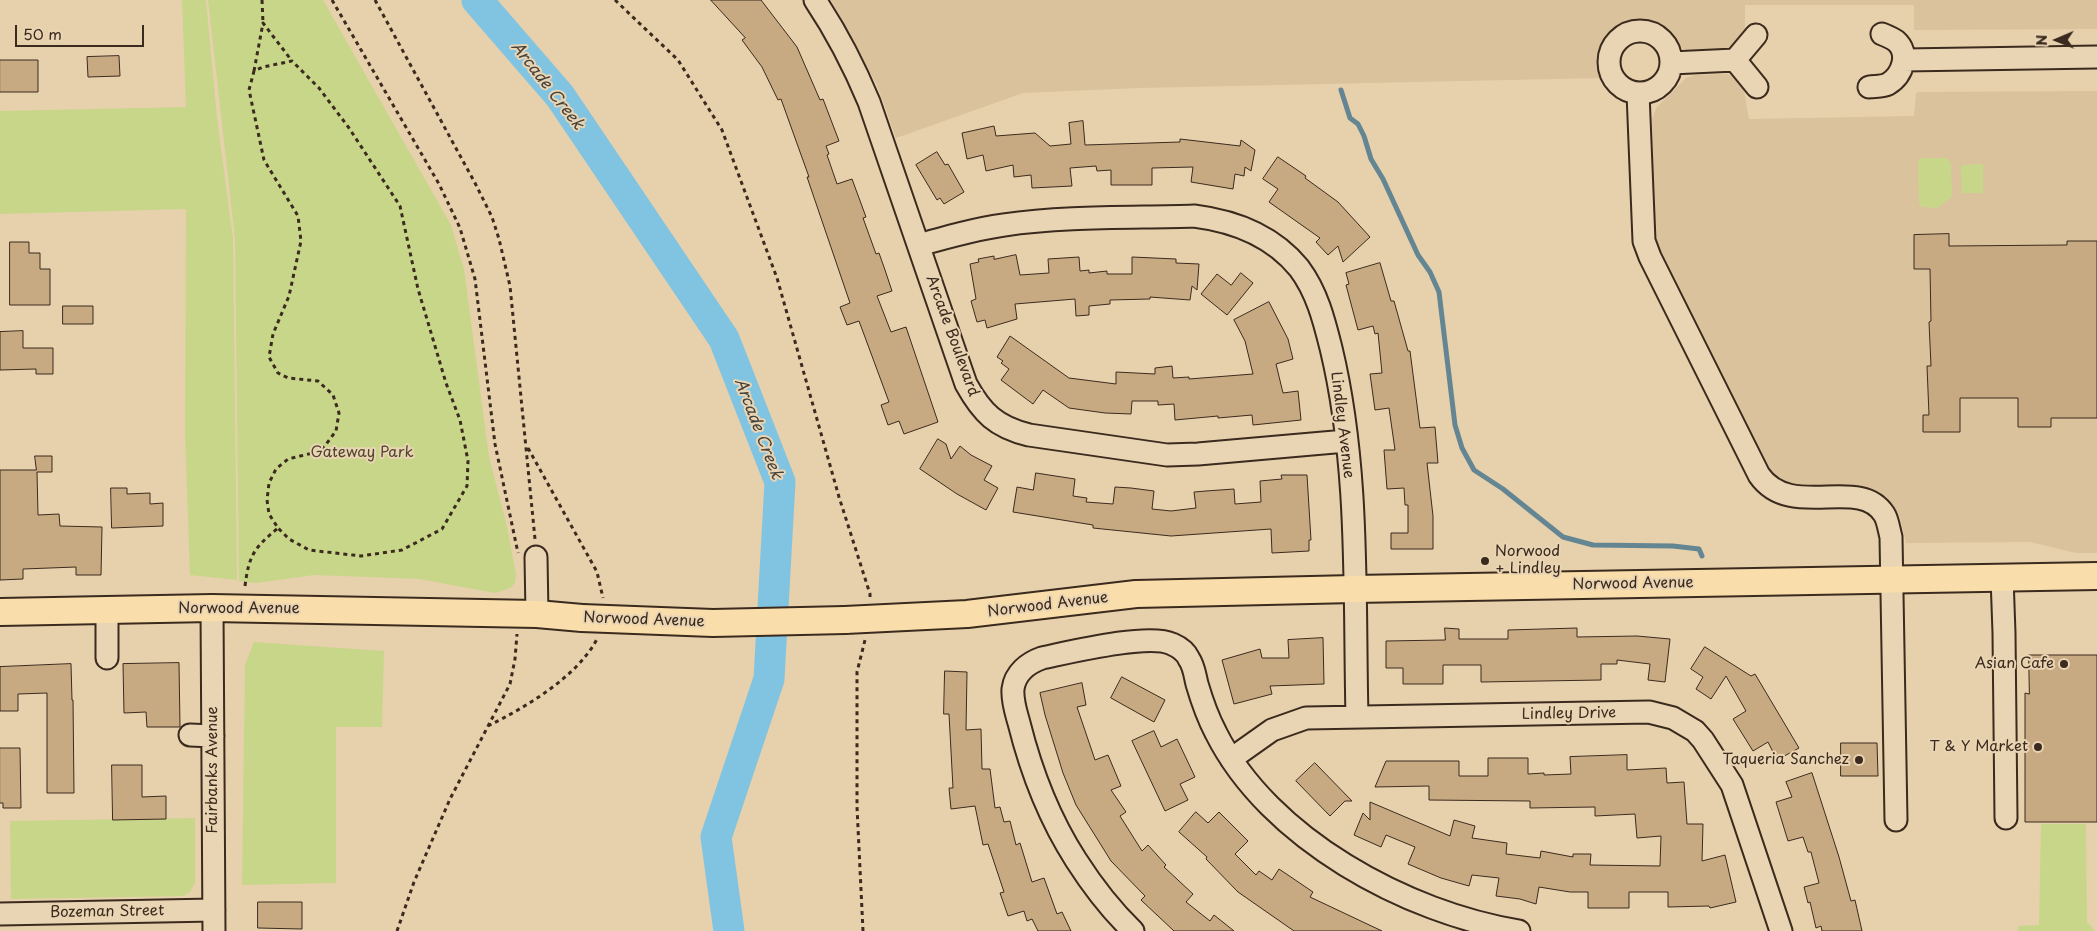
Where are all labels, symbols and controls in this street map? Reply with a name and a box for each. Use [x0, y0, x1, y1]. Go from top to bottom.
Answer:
scale bar [18, 15, 146, 47]
north arrow [2032, 15, 2082, 65]
text: 50 m [23, 22, 62, 45]
text: N [2031, 35, 2052, 46]
water label: Arcade Creek [507, 38, 587, 134]
street label: Arcade Boulevard [922, 273, 982, 399]
street label: Lindley Avenue [1327, 371, 1357, 479]
water label: Arcade Creek [730, 376, 786, 482]
park label: Gateway Park [310, 444, 414, 462]
place label: Norwood + Lindley [1495, 543, 1561, 578]
marker: Norwood + Lindley [1479, 555, 1491, 567]
street label: Norwood Avenue [1572, 574, 1694, 594]
street label: Norwood Avenue [987, 589, 1109, 621]
street label: Norwood Avenue [178, 600, 300, 618]
street label: Norwood Avenue [583, 609, 705, 631]
place label: Asian Cafe [1975, 655, 2054, 673]
marker: Asian Cafe [2058, 658, 2070, 670]
street label: Lindley Drive [1522, 704, 1616, 724]
street label: Fairbanks Avenue [204, 706, 222, 834]
place label: T & Y Market [1929, 738, 2028, 756]
marker: T & Y Market [2032, 741, 2044, 753]
place label: Taqueria Sanchez [1722, 751, 1849, 769]
marker: Taqueria Sanchez [1853, 754, 1865, 766]
street label: Bozeman Street [50, 902, 164, 922]

